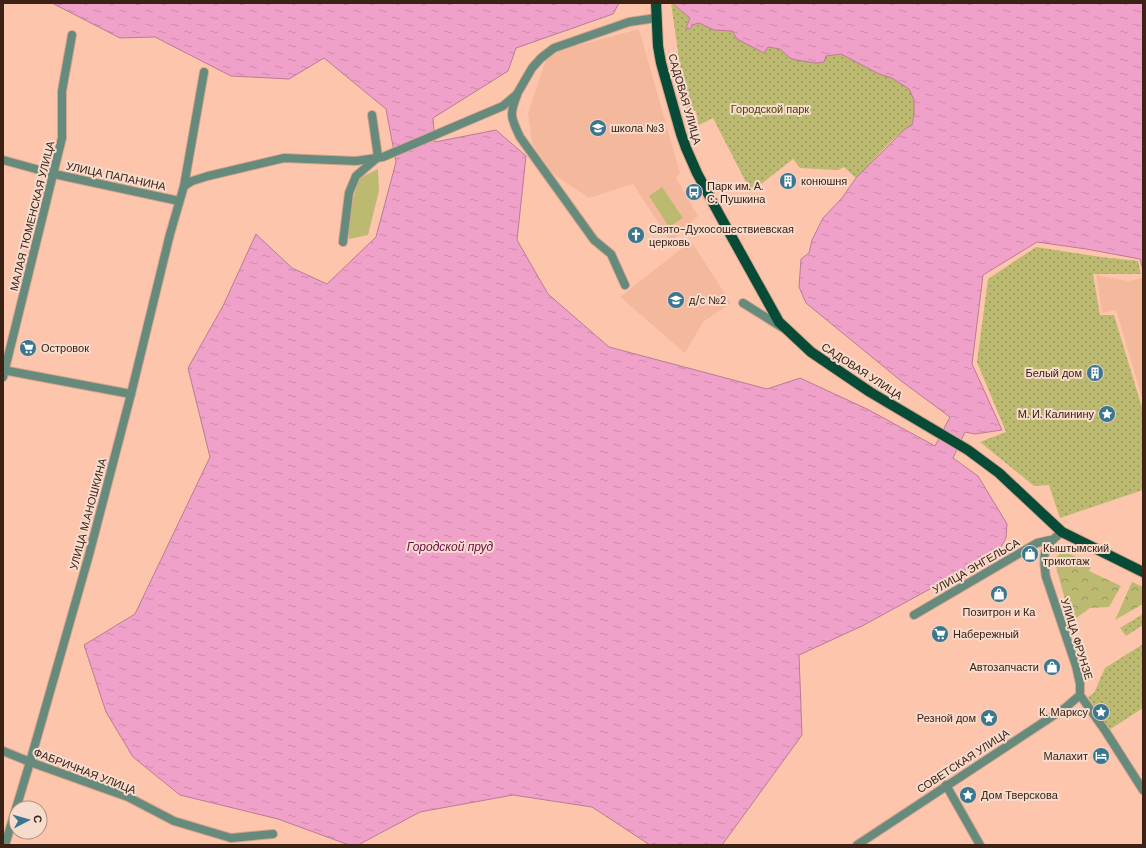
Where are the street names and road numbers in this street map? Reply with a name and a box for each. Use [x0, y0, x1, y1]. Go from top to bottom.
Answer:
street label: САДОВАЯ УЛИЦА [665, 52, 705, 147]
street label: МАЛАЯ ТЮМЕНСКАЯ УЛИЦА [7, 139, 58, 293]
street label: УЛИЦА ПАПАНИНА [65, 159, 168, 194]
street label: САДОВАЯ УЛИЦА [819, 340, 906, 403]
street label: УЛИЦА М.АНОШКИНА [66, 456, 110, 571]
street label: УЛИЦА ЭНГЕЛЬСА [930, 535, 1023, 597]
street label: УЛИЦА ФРУНЗЕ [1058, 597, 1096, 681]
street label: СОВЕТСКАЯ УЛИЦА [914, 726, 1012, 796]
street label: ФАБРИЧНАЯ УЛИЦА [32, 745, 139, 797]

